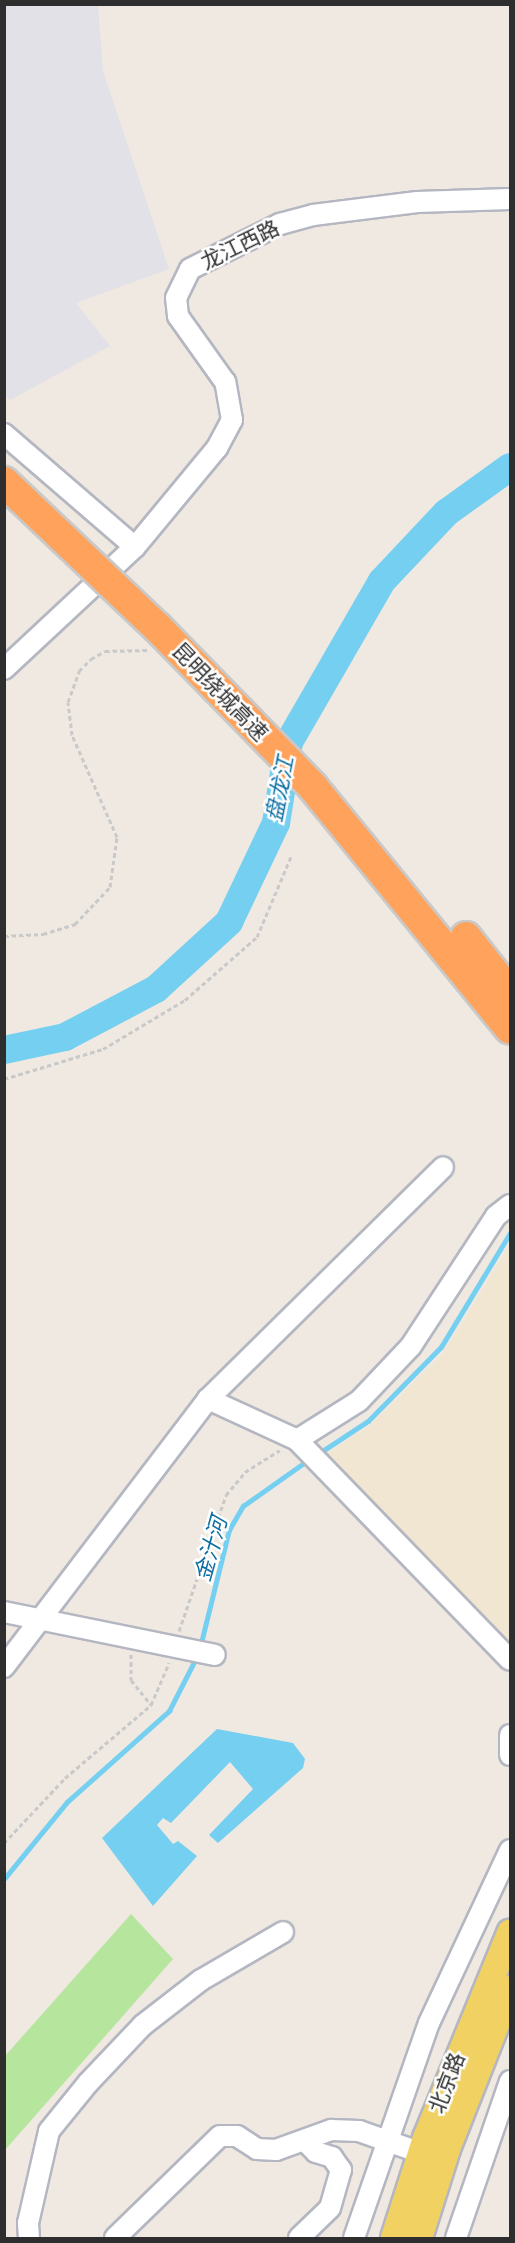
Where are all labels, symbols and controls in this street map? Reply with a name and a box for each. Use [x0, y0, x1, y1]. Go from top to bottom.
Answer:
street label: 龙江西路 [197, 215, 283, 275]
street label: 昆明绕城高速 [167, 638, 273, 746]
water label: 盘龙江 [261, 754, 299, 824]
water label: 金汁河 [189, 1514, 233, 1584]
street label: 北京路 [424, 2049, 470, 2117]

